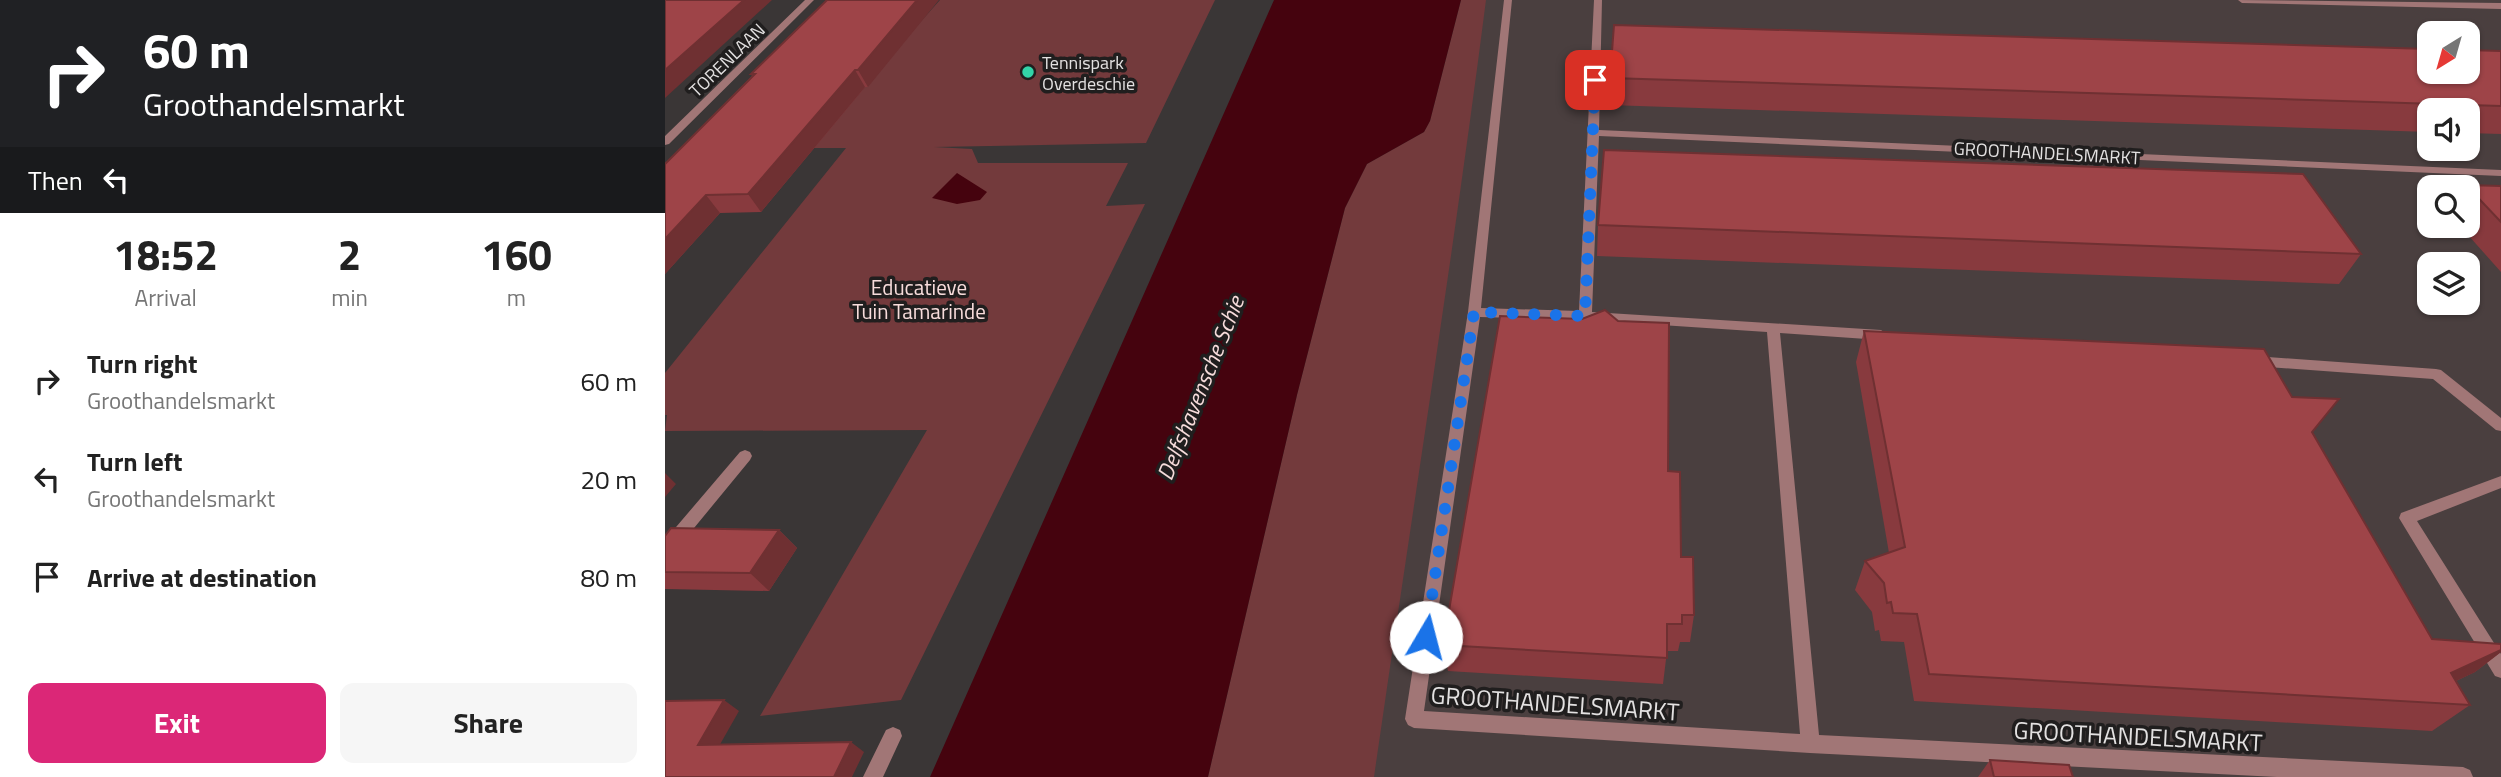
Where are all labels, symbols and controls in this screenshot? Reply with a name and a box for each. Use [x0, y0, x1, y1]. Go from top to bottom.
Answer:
text: 60 m [143, 12, 250, 87]
street label: TORENLAAN [683, 17, 771, 103]
north arrow [2417, 21, 2480, 84]
map controls [2417, 21, 2480, 315]
icon: right [28, 28, 119, 119]
place label: Tennispark Overdeschie [1042, 49, 1135, 97]
pin [1565, 50, 1625, 110]
icon: arrive [1576, 61, 1614, 99]
marker: Tennispark Overdeschie [1020, 64, 1036, 80]
text: Groothandelsmarkt [143, 80, 405, 128]
button: sound [2417, 98, 2480, 161]
street label: GROOTHANDELSMARKT [1953, 135, 2141, 171]
text: Then [28, 161, 83, 200]
icon: left [97, 161, 135, 199]
button: search [2417, 175, 2480, 238]
text: 18:52 [113, 222, 218, 286]
text: 2 [338, 222, 361, 286]
text: 160 [481, 222, 552, 286]
button: layers [2417, 252, 2480, 315]
park label: Educatieve Tuin Tamarinde [852, 271, 986, 327]
text: Arrival [134, 280, 197, 315]
text: min [331, 280, 368, 315]
text: m [507, 280, 526, 315]
water label: Delfshavensche Schie [1147, 289, 1253, 485]
text: Turn right [87, 344, 198, 383]
icon: right [28, 362, 66, 400]
text: 60 m [580, 362, 637, 401]
text: Groothandelsmarkt [87, 383, 275, 418]
text: Turn left [87, 442, 182, 481]
icon: left [28, 460, 66, 498]
text: 20 m [580, 460, 637, 499]
text: Groothandelsmarkt [87, 481, 275, 516]
icon: arrive [28, 558, 66, 596]
text: Arrive at destination [87, 558, 317, 597]
text: 80 m [580, 558, 637, 597]
position arrow [1389, 600, 1463, 674]
street label: GROOTHANDELSMARKT [1430, 676, 1681, 730]
button: Exit [28, 683, 326, 763]
button: Share [340, 683, 637, 763]
street label: GROOTHANDELSMARKT [2013, 712, 2264, 761]

